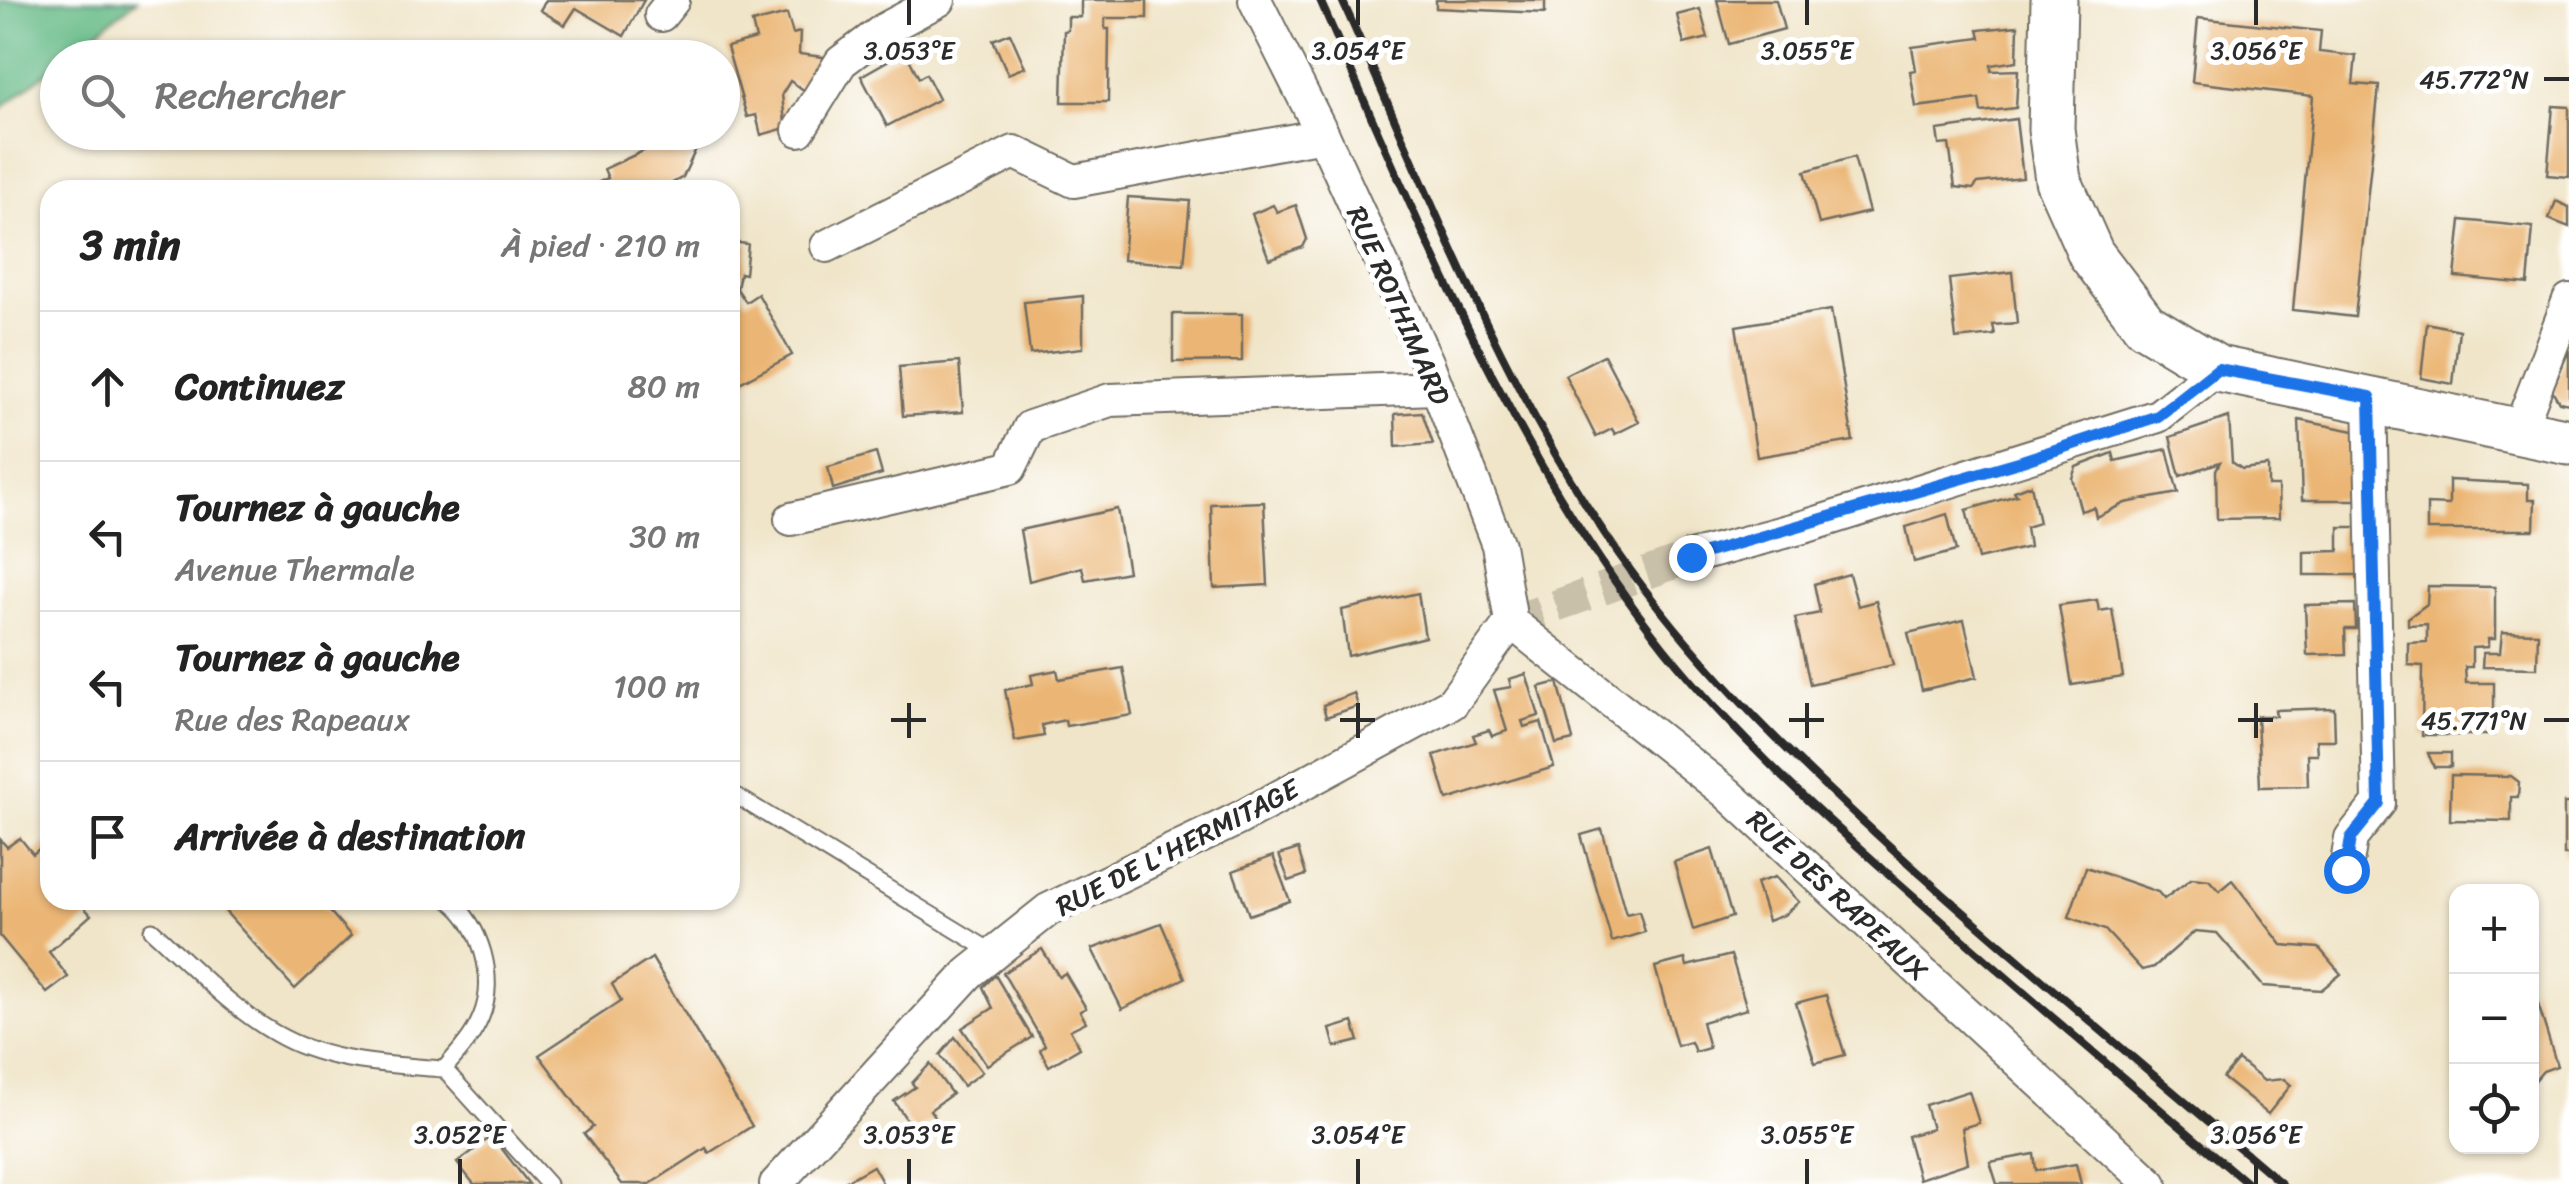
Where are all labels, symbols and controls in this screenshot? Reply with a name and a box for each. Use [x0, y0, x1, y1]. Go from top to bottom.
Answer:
text: 3.053°E [864, 28, 956, 73]
text: 3.054°E [1312, 28, 1406, 73]
text: 3.055°E [1761, 28, 1855, 73]
text: 3.056°E [2210, 28, 2304, 73]
search box [40, 40, 740, 150]
text: 45.772°N [2419, 57, 2529, 102]
text: Rechercher [155, 62, 344, 129]
icon: search [75, 68, 130, 123]
street label: RUE ROTHIMARD [1333, 198, 1465, 413]
text: 3 min [80, 208, 180, 282]
text: À pied · 210 m [501, 217, 700, 274]
text: Continuez [175, 353, 344, 420]
text: 80 m [628, 358, 700, 415]
icon: ahead [80, 359, 135, 414]
text: Tournez à gauche [175, 474, 459, 541]
text: 30 m [629, 508, 700, 565]
icon: left [80, 509, 135, 564]
route end [1669, 535, 1715, 581]
text: Avenue Thermale [175, 541, 415, 598]
text: Tournez à gauche [175, 624, 459, 691]
text: 100 m [613, 658, 700, 715]
icon: left [80, 659, 135, 714]
text: Rue des Rapeaux [175, 691, 410, 748]
text: 45.771°N [2421, 698, 2528, 743]
street label: RUE DE L'HERMITAGE [1047, 764, 1309, 930]
street label: RUE DES RAPEAUX [1735, 797, 1940, 994]
text: Arrivée à destination [175, 803, 525, 870]
icon: arrive [80, 809, 135, 864]
route start [2324, 848, 2370, 894]
map controls [2449, 884, 2539, 1154]
button: + [2449, 884, 2539, 974]
button: − [2449, 974, 2539, 1064]
button: locate [2449, 1064, 2539, 1154]
text: 3.052°E [414, 1112, 508, 1157]
text: 3.053°E [864, 1112, 956, 1157]
text: 3.054°E [1312, 1112, 1406, 1157]
text: 3.055°E [1761, 1112, 1855, 1157]
text: 3.056°E [2210, 1112, 2304, 1157]

